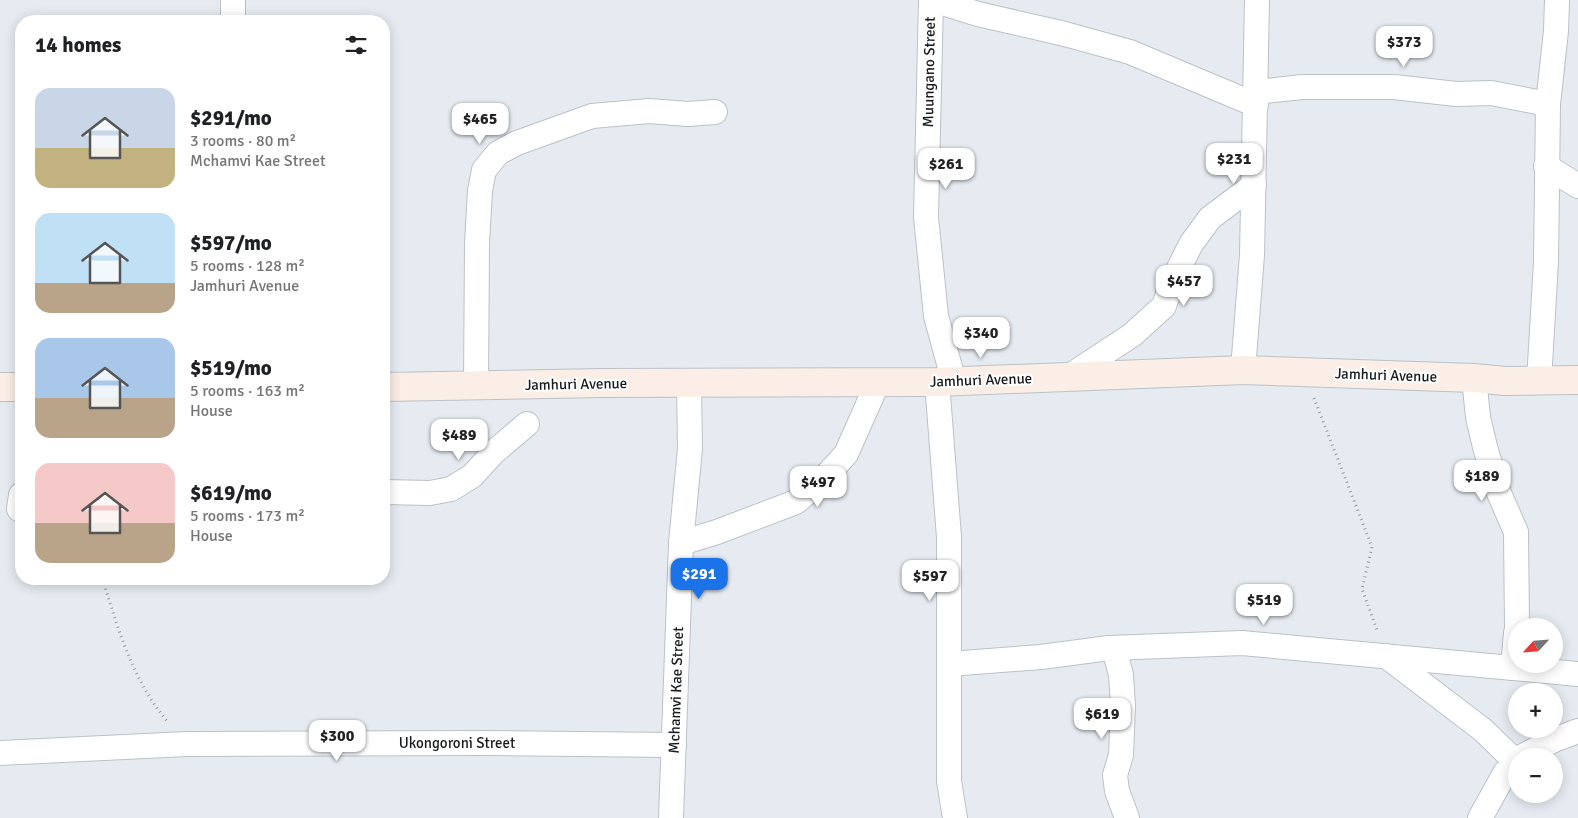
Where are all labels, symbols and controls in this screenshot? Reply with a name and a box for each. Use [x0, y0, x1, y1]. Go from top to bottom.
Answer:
street label: Muungano Street [919, 17, 939, 127]
pin: $373 [1374, 26, 1434, 68]
icon: filters [342, 31, 370, 59]
text: 14 homes [35, 32, 121, 58]
text: $373 [1387, 32, 1421, 52]
pin: $465 [450, 102, 510, 145]
text: $291/mo [190, 105, 272, 131]
icon: home [75, 108, 135, 168]
text: $465 [463, 109, 497, 129]
text: 3 rooms · 80 m² [190, 131, 296, 151]
pin: $231 [1204, 142, 1264, 185]
pin: $261 [916, 148, 976, 190]
text: $231 [1217, 149, 1251, 169]
text: Mchamvi Kae Street [190, 151, 326, 171]
text: $261 [929, 154, 963, 174]
text: $597/mo [190, 230, 272, 256]
icon: home [75, 233, 135, 293]
text: 5 rooms · 128 m² [190, 256, 305, 276]
pin: $457 [1154, 264, 1214, 307]
text: $457 [1167, 271, 1201, 291]
text: Jamhuri Avenue [190, 276, 299, 296]
pin: $340 [951, 316, 1011, 359]
text: $340 [964, 323, 998, 343]
text: $519/mo [190, 355, 272, 381]
icon: home [75, 358, 135, 418]
street label: Jamhuri Avenue [1335, 364, 1437, 386]
street label: Jamhuri Avenue [930, 369, 1032, 391]
street label: Jamhuri Avenue [525, 374, 627, 394]
text: 5 rooms · 163 m² [190, 381, 305, 401]
text: House [190, 401, 233, 421]
pin: $489 [429, 418, 489, 461]
text: $489 [442, 425, 476, 445]
pin: $189 [1452, 460, 1512, 502]
pin: $497 [788, 466, 848, 508]
text: $189 [1465, 466, 1499, 486]
text: $497 [801, 472, 835, 492]
text: $619/mo [190, 480, 272, 506]
icon: home [75, 483, 135, 543]
text: 5 rooms · 173 m² [190, 506, 305, 526]
text: House [190, 526, 233, 546]
pin: $291 [669, 558, 729, 600]
pin: $597 [900, 560, 960, 602]
text: $291 [682, 564, 716, 584]
text: $597 [913, 566, 947, 586]
pin: $519 [1234, 584, 1294, 626]
text: $519 [1247, 590, 1281, 610]
north arrow [1508, 618, 1562, 672]
map controls [1508, 618, 1563, 803]
street label: Mchamvi Kae Street [665, 626, 687, 754]
button: + [1508, 683, 1563, 738]
pin: $619 [1072, 698, 1132, 740]
text: $619 [1085, 704, 1119, 724]
pin: $300 [307, 720, 367, 762]
text: $300 [320, 726, 354, 746]
street label: Ukongoroni Street [399, 734, 515, 752]
button: − [1508, 748, 1563, 803]

